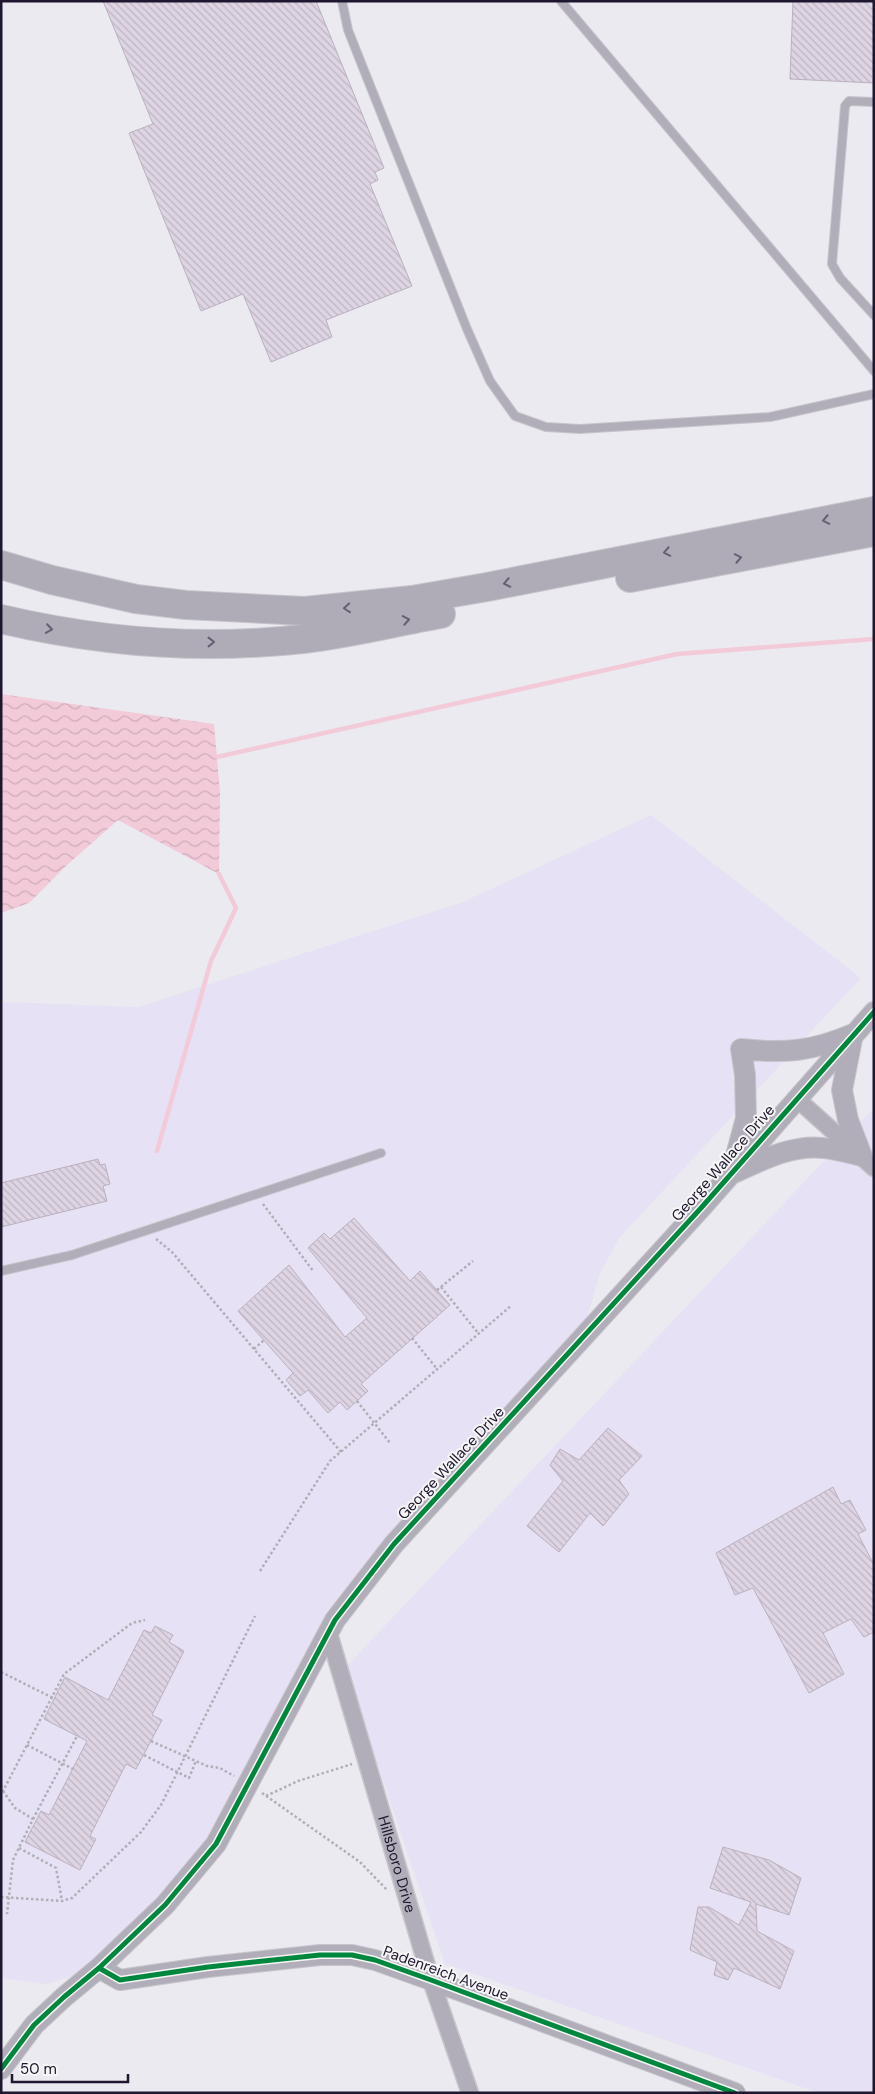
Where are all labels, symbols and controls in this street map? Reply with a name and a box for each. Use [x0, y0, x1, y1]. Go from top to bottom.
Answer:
one-way arrow [822, 514, 830, 525]
one-way arrow [662, 546, 671, 556]
one-way arrow [734, 553, 742, 563]
one-way arrow [503, 578, 512, 588]
one-way arrow [342, 602, 350, 613]
one-way arrow [402, 616, 411, 626]
one-way arrow [45, 624, 53, 634]
one-way arrow [207, 637, 215, 647]
street label: George Wallace Drive [667, 1101, 779, 1225]
street label: George Wallace Drive [393, 1402, 509, 1524]
street label: Hillsboro Drive [373, 1813, 421, 1915]
street label: Padenreich Avenue [380, 1941, 512, 2005]
scale bar [12, 2052, 129, 2084]
text: 50 m [20, 2059, 57, 2079]

